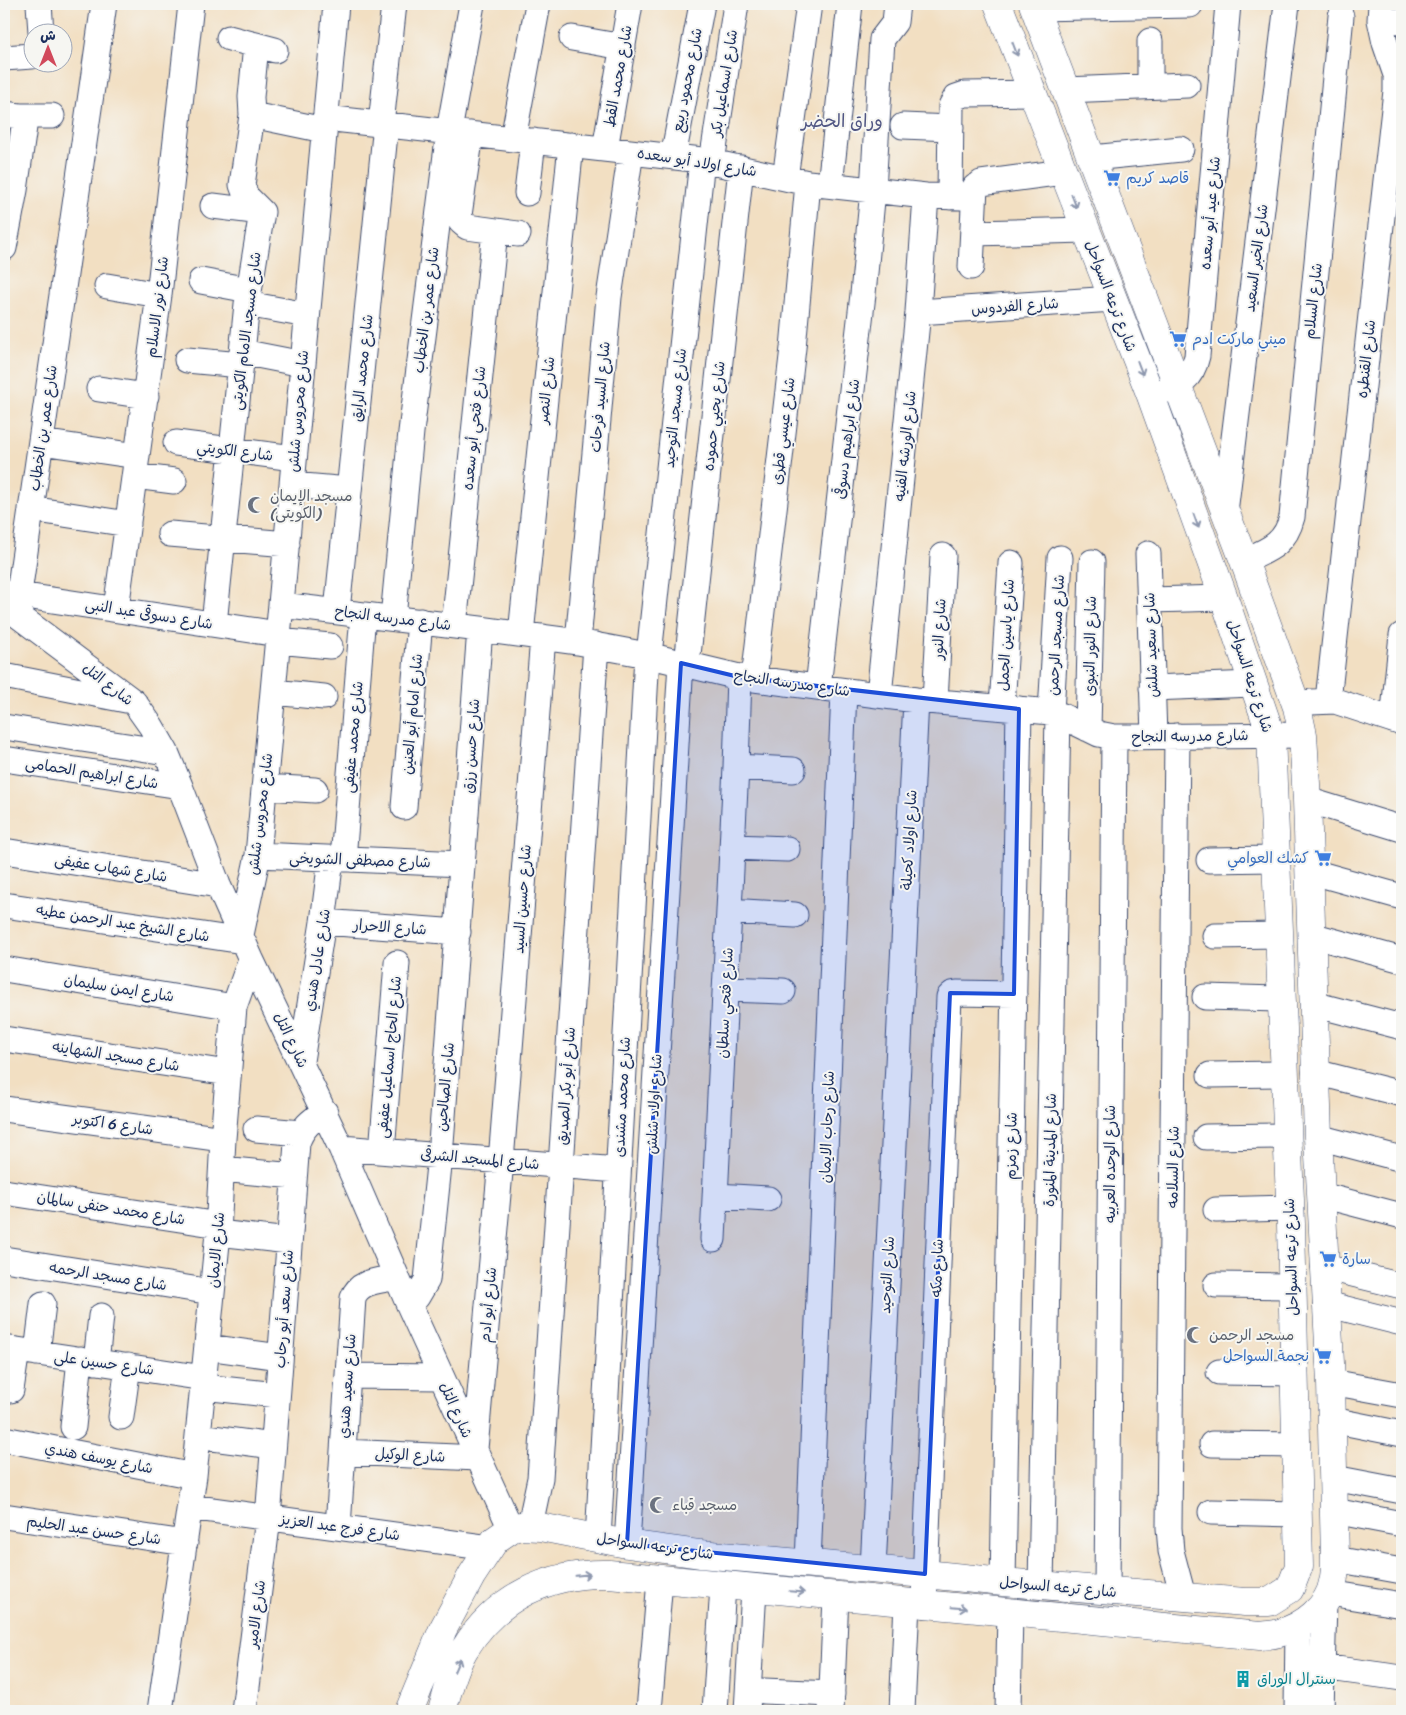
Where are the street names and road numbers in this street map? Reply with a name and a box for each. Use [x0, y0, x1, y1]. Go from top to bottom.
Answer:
street label: شارع محمد القط [596, 23, 640, 129]
street label: شارع محمود ربيع [664, 25, 710, 135]
street label: شارع اسماعيل بكر [702, 28, 745, 140]
street label: شارع اولاد أبو سعده [635, 140, 759, 184]
street label: شارع عيد أبو سعده [1192, 155, 1228, 271]
street label: شارع الخبر السعيد [1236, 202, 1276, 314]
street label: شارع ترعه السواحل [1078, 236, 1144, 356]
street label: شارع عمر بن الخطاب [405, 245, 447, 375]
street label: شارع مسجد الامام الكويتى [223, 250, 269, 412]
street label: شارع نور الاسلام [138, 255, 176, 359]
street label: شارع السلام [1296, 262, 1330, 340]
street label: شارع الفردوس [970, 290, 1060, 322]
street label: شارع محمد الرايق [343, 313, 381, 423]
street label: شارع القنطره [1349, 318, 1383, 400]
street label: شارع السيد فرحات [582, 340, 618, 454]
street label: شارع مسجد التوحيد [656, 347, 694, 469]
street label: شارع محروس شلش [280, 349, 316, 473]
street label: شارع النصر [529, 355, 562, 427]
street label: شارع يحيي حموده [695, 360, 733, 472]
street label: شارع عمر بن الخطاب [21, 363, 65, 493]
street label: شارع فتحي أبو سعده [455, 364, 493, 492]
street label: شارع عيسي قطرى [763, 376, 803, 486]
street label: شارع ابراهيم دسوقى [827, 377, 867, 501]
street label: شارع الورشه الفنيه [886, 389, 924, 503]
street label: شارع الكويتي [195, 433, 275, 469]
street label: شارع مسجد الرحمن [1040, 574, 1072, 696]
street label: شارع ياسين الجمل [990, 578, 1022, 692]
street label: شارع دسوقى عبد النبى [83, 591, 215, 637]
street label: شارع سعيد شلش [1136, 592, 1166, 698]
street label: شارع النور النبوى [1076, 596, 1104, 696]
street label: شارع مدرسه النجاح [333, 598, 453, 638]
street label: شارع النور [924, 598, 954, 661]
street label: شارع ترعه السواحل [1219, 616, 1281, 736]
street label: شارع امام أبو العنين [394, 652, 430, 776]
street label: شارع التل [77, 655, 139, 713]
street label: شارع مدرسه النجاح [732, 662, 852, 704]
street label: شارع محمد عفيفى [335, 680, 371, 794]
street label: شارع حسن رزق [455, 698, 487, 794]
street label: شارع مدرسه النجاح [1131, 722, 1249, 750]
street label: شارع ابراهيم الحمامى [24, 750, 160, 796]
street label: شارع محروس شلش [240, 752, 280, 876]
street label: شارع اولاد كحيلة [893, 789, 925, 891]
street label: شارع حسين السيد [505, 843, 539, 955]
street label: شارع مصطفى الشويخى [289, 845, 431, 875]
street label: شارع شهاب عفيفى [53, 846, 169, 890]
street label: شارع الشيخ عبد الرحمن عطيه [34, 896, 212, 950]
street label: شارع عادل هندي [296, 907, 338, 1013]
street label: شارع الاحرار [351, 911, 428, 943]
street label: شارع فتحي سلطان [709, 947, 741, 1059]
street label: شارع ايمن سليمان [62, 966, 176, 1010]
street label: شارع الحاج اسماعيل عفيفى [369, 975, 409, 1139]
street label: شارع التل [266, 1008, 316, 1072]
street label: شارع أبو بكر الصديق [549, 1026, 583, 1146]
street label: شارع مسجد الشهاينه [50, 1033, 182, 1079]
street label: شارع محمد مشندى [606, 1036, 638, 1158]
street label: شارع الصالحين [428, 1041, 462, 1133]
street label: شارع اولاد شلش [638, 1053, 670, 1155]
street label: شارع رحاب الايمان [812, 1070, 842, 1184]
street label: شارع المدينة المنورة [1036, 1093, 1064, 1207]
street label: شارع 6 اكتوبر [69, 1105, 155, 1142]
street label: شارع الوحده العربيه [1097, 1105, 1123, 1223]
street label: شارع زمزم [997, 1112, 1025, 1180]
street label: شارع السلامه [1159, 1126, 1187, 1208]
street label: شارع المسجد الشرقى [419, 1141, 541, 1177]
street label: شارع محمد حنفى سالمان [35, 1183, 187, 1233]
street label: شارع ترعه السواحل [1276, 1198, 1306, 1316]
street label: شارع الايمان [200, 1211, 232, 1289]
street label: شارع التوحيد [872, 1236, 902, 1314]
street label: شارع مكه [923, 1238, 951, 1298]
street label: شارع سعد أبو رحاب [267, 1249, 301, 1369]
street label: شارع مسجد الرحمه [47, 1254, 169, 1298]
street label: شارع أبو ادم [472, 1266, 504, 1344]
street label: شارع سعيد هندي [330, 1333, 364, 1439]
street label: شارع حسين على [52, 1343, 156, 1383]
street label: شارع التل [432, 1378, 480, 1442]
street label: شارع يوسف هندي [43, 1435, 155, 1481]
street label: شارع الوكيل [374, 1440, 446, 1470]
street label: شارع فرج عبد العزيز [276, 1505, 402, 1548]
street label: شارع حسن عبد الحليم [25, 1508, 163, 1552]
street label: شارع ترعه السواحل [595, 1525, 715, 1567]
street label: شارع ترعه السواحل [998, 1569, 1118, 1605]
street label: شارع الامير [239, 1579, 273, 1650]

